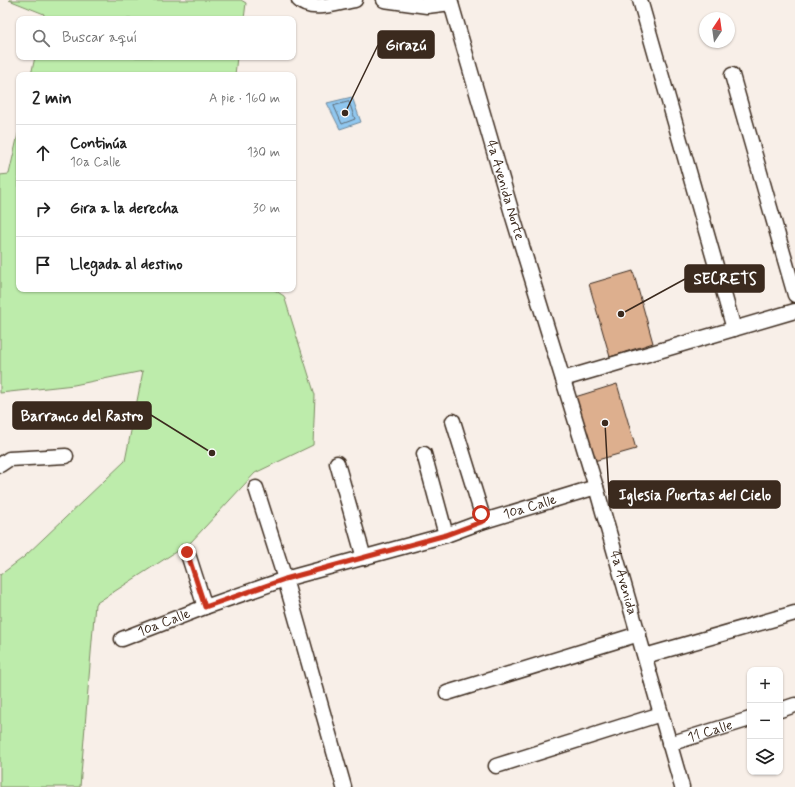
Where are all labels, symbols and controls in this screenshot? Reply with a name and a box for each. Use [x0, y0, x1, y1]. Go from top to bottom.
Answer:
north arrow [699, 12, 735, 48]
search box [16, 16, 296, 60]
icon: search [30, 27, 52, 49]
text: Buscar aquí [62, 28, 137, 48]
callout: Girazú [378, 31, 434, 58]
text: Girazú [386, 36, 427, 56]
text: 2 min [32, 87, 72, 109]
text: A pie · 160 m [209, 90, 280, 107]
text: Continúa [70, 134, 127, 154]
street label: 4a Avenida Norte [482, 138, 529, 242]
icon: ahead [32, 142, 54, 164]
text: 130 m [247, 144, 280, 161]
text: 10a Calle [70, 154, 121, 171]
icon: right [32, 198, 54, 220]
text: Gira a la derecha [70, 199, 179, 219]
text: 30 m [253, 200, 280, 217]
icon: arrive [32, 254, 54, 276]
text: Llegada al destino [70, 255, 183, 275]
callout: SECRETS [685, 265, 764, 292]
text: SECRETS [693, 270, 757, 290]
callout: Barranco del Rastro [13, 402, 151, 429]
text: Barranco del Rastro [21, 407, 143, 427]
callout: Iglesia Puertas del Cielo [609, 481, 780, 508]
text: Iglesia Puertas del Cielo [619, 486, 771, 507]
street label: 10a Calle [501, 490, 559, 524]
route start [472, 505, 490, 523]
route end [178, 543, 196, 561]
street label: 4a Avenida [606, 548, 641, 617]
street label: 10a Calle [135, 604, 193, 641]
map controls [747, 667, 783, 775]
button: + [747, 667, 783, 703]
button: − [747, 703, 783, 739]
street label: 11 Calle [685, 716, 735, 747]
button: layers [747, 739, 783, 775]

